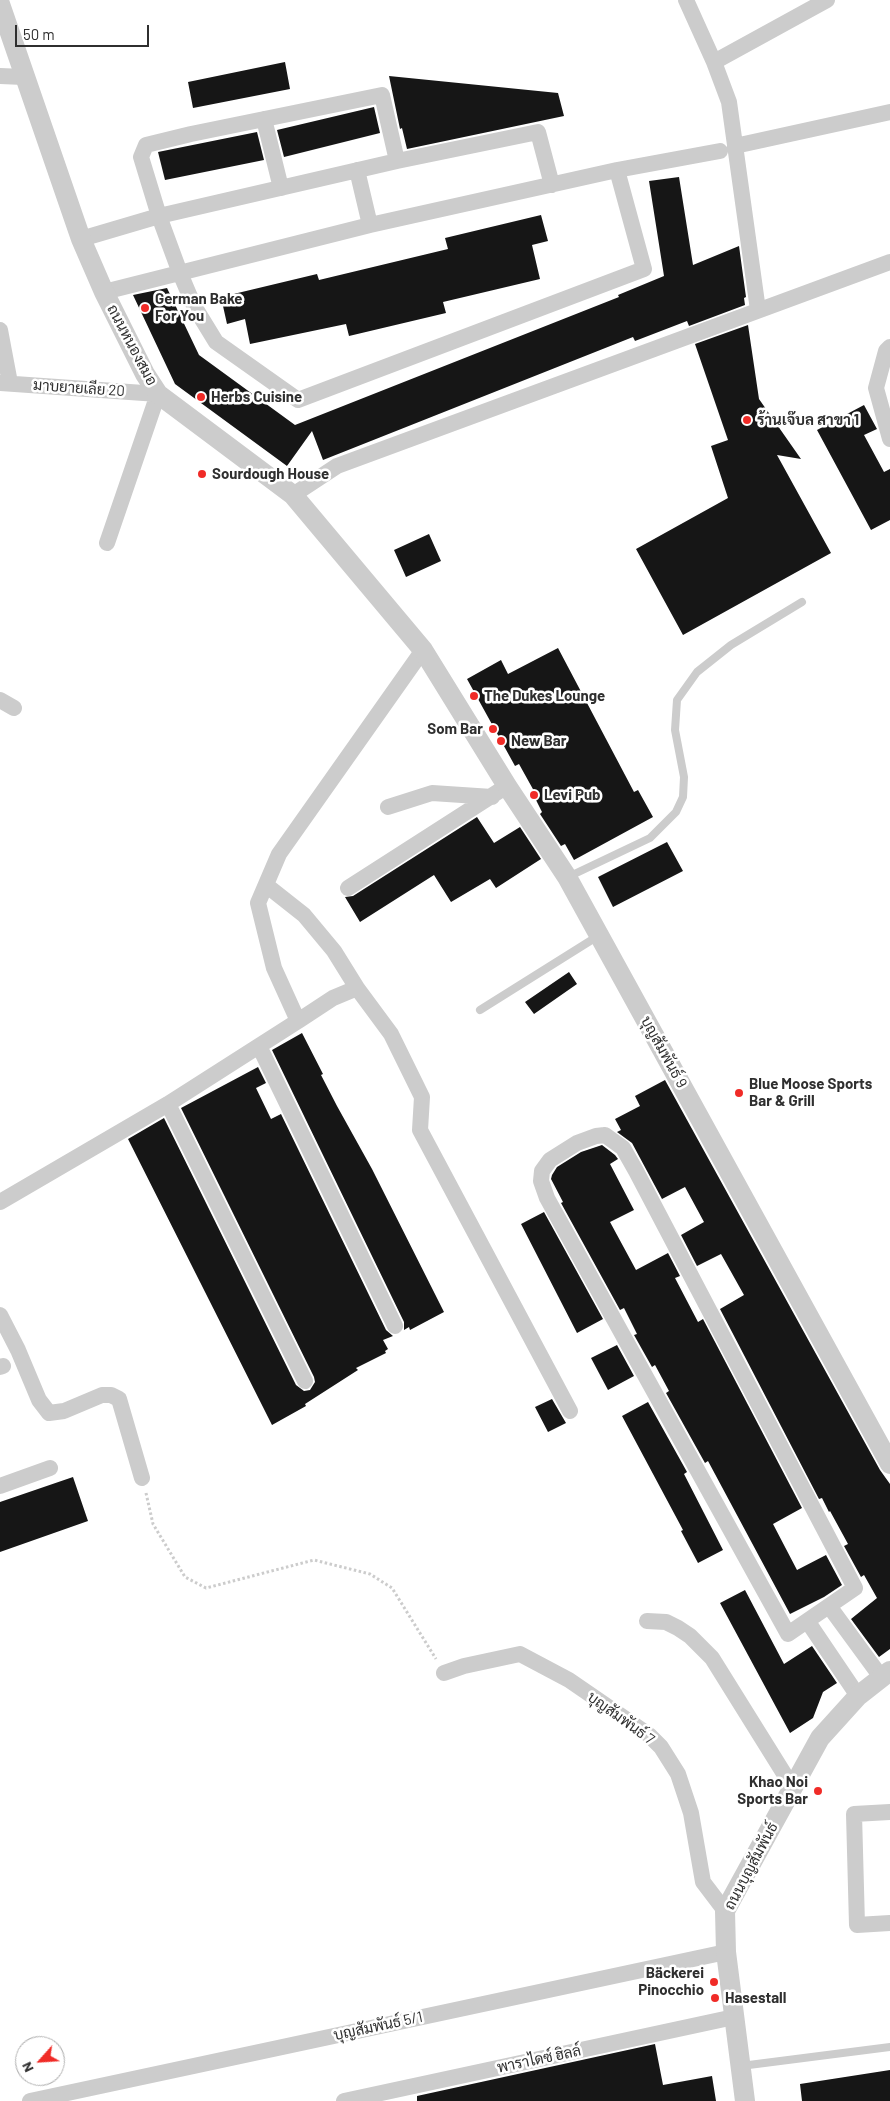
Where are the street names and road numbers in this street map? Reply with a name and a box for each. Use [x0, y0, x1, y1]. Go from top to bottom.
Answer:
street label: ถนนหนองสมอ [103, 301, 161, 389]
street label: มาบยายเลีย 20 [32, 376, 126, 400]
street label: บุญสัมพันธ์ 9 [637, 1013, 691, 1091]
street label: บุญสัมพันธ์ 7 [584, 1688, 658, 1748]
street label: ถนนบุญสัมพันธ์ [720, 1819, 782, 1913]
street label: บุญสัมพันธ์ 5/1 [332, 2008, 424, 2044]
street label: พาราไดซ์ ฮิลล์ [495, 2041, 583, 2077]

